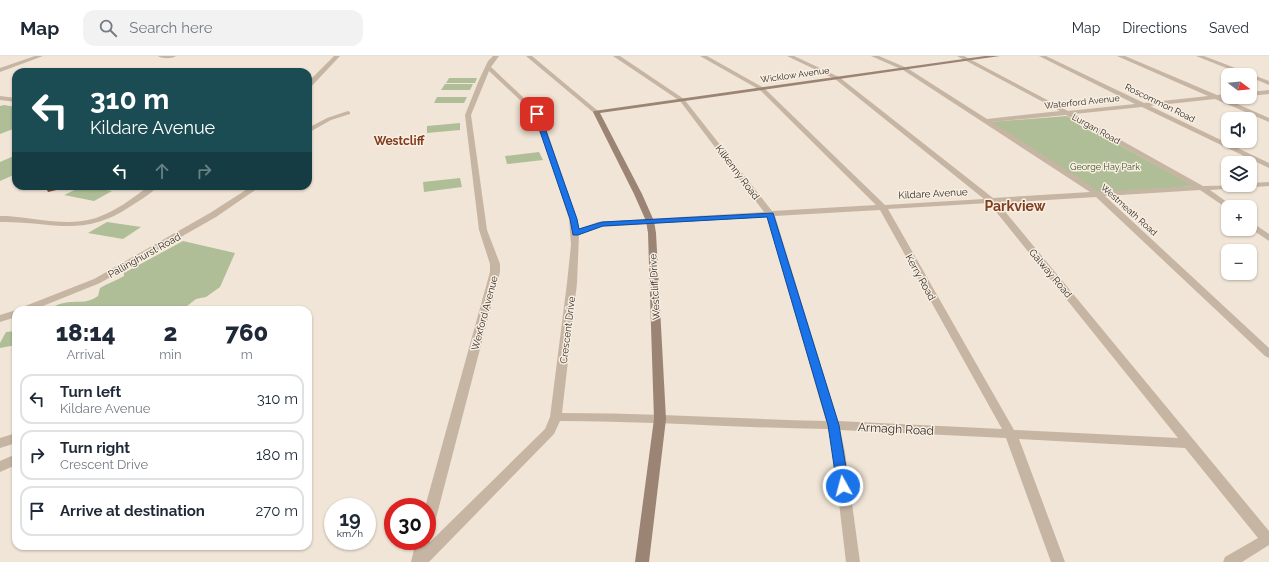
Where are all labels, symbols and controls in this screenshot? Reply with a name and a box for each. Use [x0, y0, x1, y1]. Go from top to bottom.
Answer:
search box [83, 10, 363, 46]
text: Map [20, 17, 59, 39]
icon: search [97, 17, 119, 39]
text: Search here [129, 19, 213, 37]
text: Map [1072, 20, 1100, 36]
text: Directions [1122, 20, 1187, 36]
text: Saved [1209, 20, 1249, 36]
street label: Wicklow Avenue [760, 65, 831, 85]
north arrow [1221, 68, 1257, 104]
map controls [1221, 68, 1257, 280]
street label: Roscommon Road [1123, 82, 1197, 124]
text: 310 m [90, 83, 169, 116]
icon: left [24, 84, 76, 136]
street label: Waterford Avenue [1044, 93, 1121, 111]
pin [520, 97, 554, 131]
icon: arrive [526, 103, 548, 125]
street label: Lurgan Road [1070, 112, 1122, 146]
button: sound [1221, 112, 1257, 148]
text: Kildare Avenue [90, 117, 215, 138]
district label: Westcliff [374, 134, 425, 148]
street label: Kilkenny Road [714, 143, 762, 202]
button: layers [1221, 156, 1257, 192]
icon: left [109, 160, 131, 182]
icon: ahead [151, 160, 173, 182]
icon: right [193, 160, 215, 182]
park label: George Hay Park [1070, 162, 1140, 172]
street label: Westmeath Road [1099, 182, 1159, 238]
street label: Kildare Avenue [898, 186, 968, 201]
district label: Parkview [984, 198, 1046, 214]
button: + [1221, 200, 1257, 236]
street label: Pallinghurst Road [106, 231, 182, 280]
button: − [1221, 244, 1257, 280]
street label: Galway Road [1027, 247, 1074, 300]
street label: Kerry Road [903, 252, 938, 302]
street label: Westcliff Drive [647, 254, 662, 320]
street label: Wexford Avenue [469, 275, 500, 352]
street label: Crescent Drive [558, 296, 577, 364]
text: 18:14 [56, 318, 116, 347]
text: 2 [163, 318, 177, 347]
text: 760 [225, 318, 268, 347]
text: Arrival [67, 347, 105, 362]
text: min [159, 347, 182, 362]
text: m [241, 347, 253, 362]
text: Turn left [60, 383, 121, 401]
icon: left [26, 388, 48, 410]
text: 310 m [257, 390, 298, 408]
text: Kildare Avenue [60, 401, 150, 416]
street label: Armagh Road [858, 420, 934, 438]
text: Turn right [60, 439, 130, 457]
icon: right [26, 444, 48, 466]
text: 180 m [256, 446, 298, 464]
text: Crescent Drive [60, 457, 148, 472]
position arrow [822, 465, 864, 507]
speed limit sign: 30 [384, 498, 436, 550]
icon: arrive [26, 500, 48, 522]
text: Arrive at destination [60, 502, 205, 520]
text: 270 m [255, 502, 298, 520]
text: 19 [339, 507, 361, 531]
text: km/h [337, 528, 363, 539]

